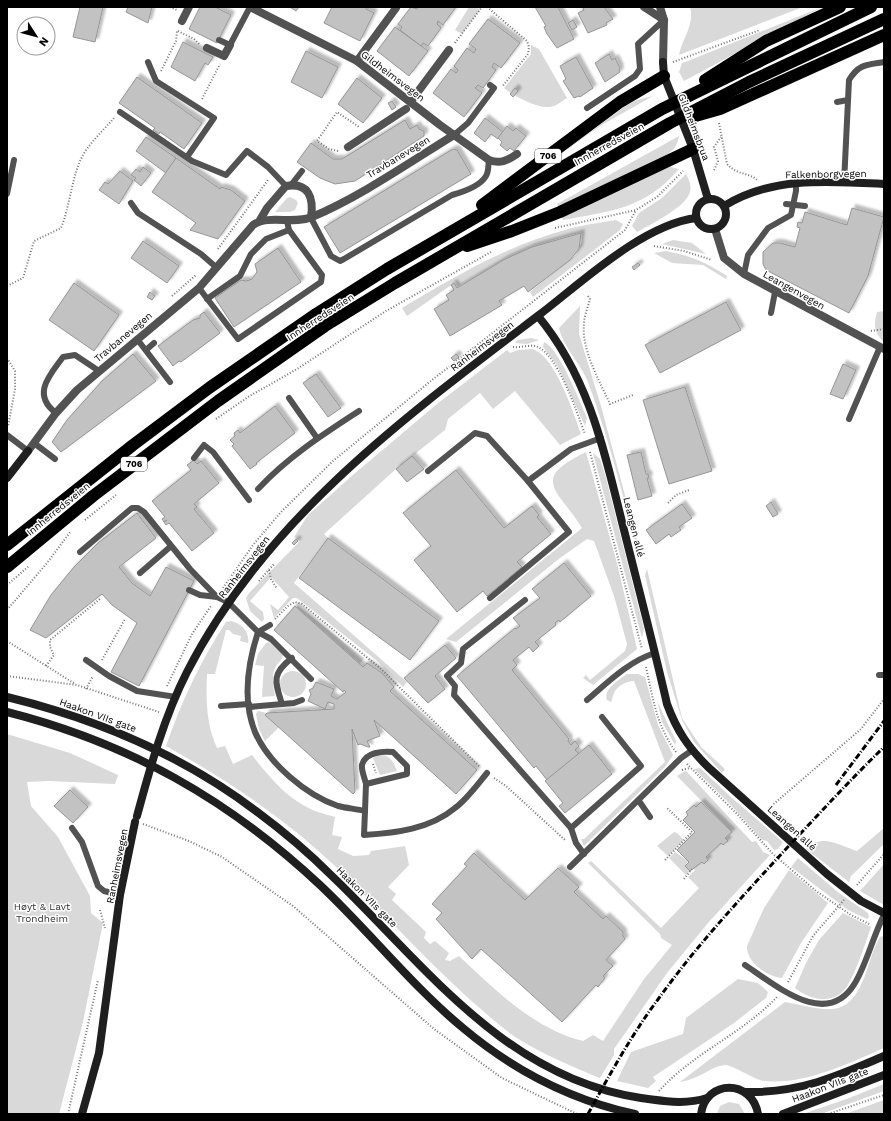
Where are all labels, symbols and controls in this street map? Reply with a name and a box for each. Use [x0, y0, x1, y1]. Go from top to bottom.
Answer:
north arrow [16, 16, 56, 56]
text: N [36, 34, 51, 49]
street label: Gildheimsvegen [359, 49, 427, 103]
street label: Gildheimsbrua [676, 92, 712, 162]
street label: Innherredsveien [572, 120, 646, 168]
street label: Travbanevegen [364, 134, 432, 180]
road number: 706 [535, 149, 561, 163]
street label: Falkenborgvegen [785, 168, 867, 180]
street label: Leangenvegen [761, 268, 827, 312]
street label: Innherredsveien [284, 291, 356, 343]
street label: Travbanevegen [92, 310, 154, 364]
street label: Ranheimsvegen [448, 319, 516, 373]
road number: 706 [121, 457, 147, 471]
street label: Innherredsveien [24, 480, 92, 538]
street label: Leangen allé [621, 496, 647, 558]
street label: Ranheimsvegen [216, 534, 272, 600]
street label: Haakon VIIs gate [58, 696, 138, 734]
street label: Leangen allé [765, 803, 819, 853]
street label: Ranheimsvegen [104, 828, 130, 904]
street label: Haakon VIIs gate [334, 864, 400, 930]
park label: Høyt & Lavt Trondheim [14, 901, 71, 924]
street label: Haakon VIIs gate [790, 1065, 870, 1105]

